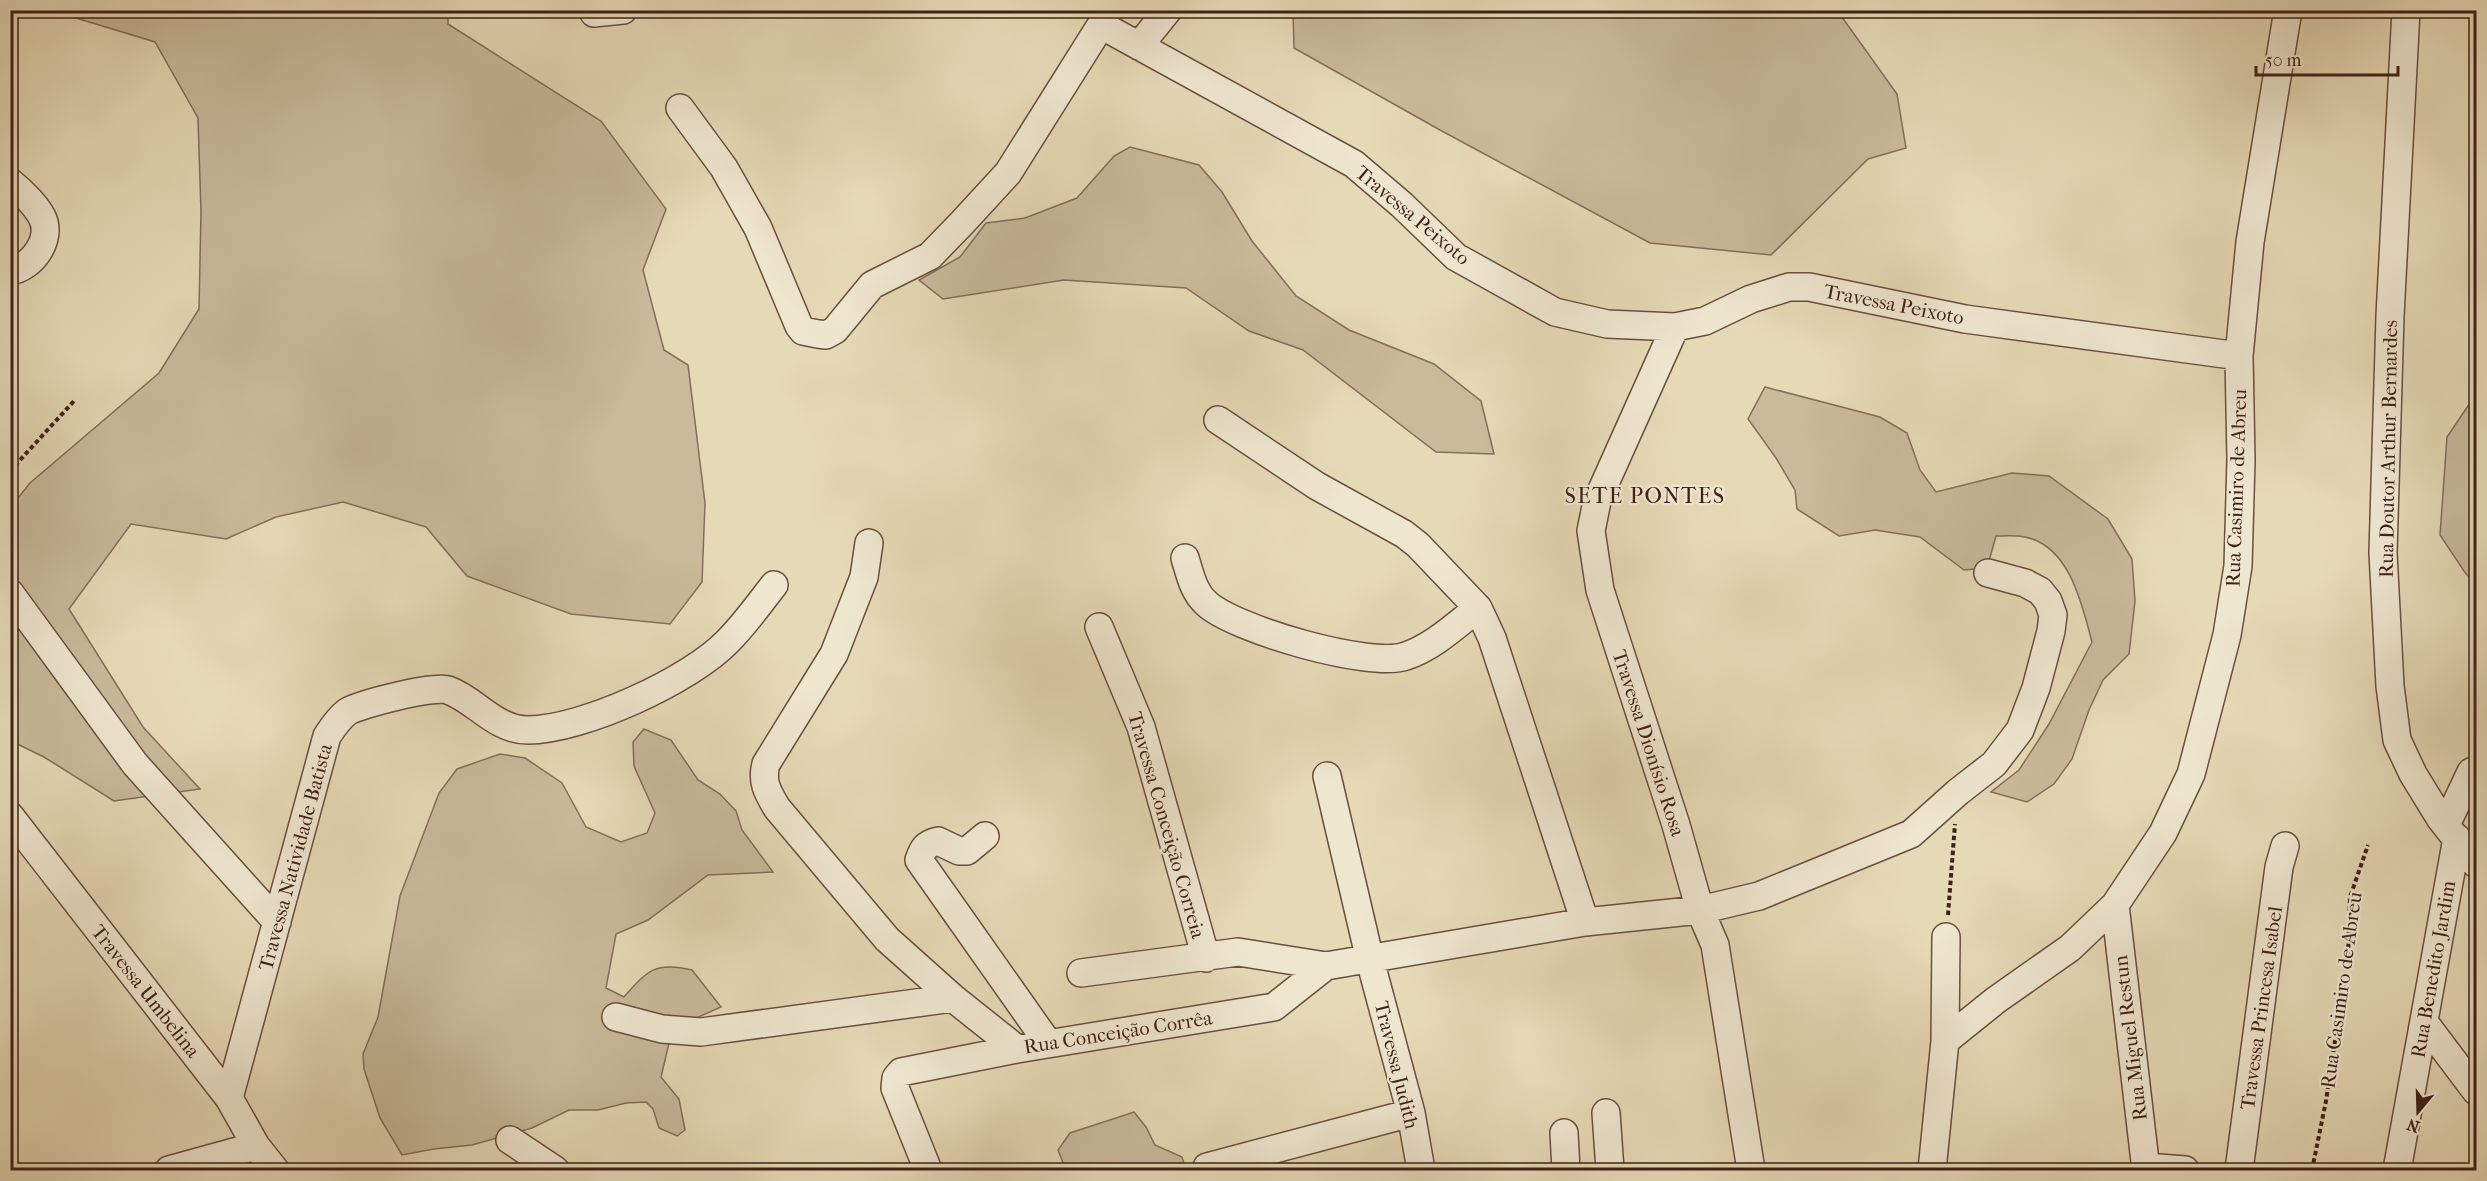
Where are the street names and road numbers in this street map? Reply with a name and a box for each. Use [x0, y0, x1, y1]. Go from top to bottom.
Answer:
street label: Travessa Peixoto [1351, 161, 1474, 270]
street label: Travessa Peixoto [1822, 280, 1966, 329]
street label: Rua Doutor Arthur Bernardes [2375, 320, 2402, 578]
street label: Rua Casimiro de Abreu [2222, 388, 2251, 588]
street label: Travessa Dionísio Rosa [1608, 647, 1690, 840]
street label: Travessa Conceição Correia [1123, 709, 1210, 942]
street label: Travessa Natividade Batista [254, 740, 337, 973]
street label: Rua Benedito Jardim [2407, 878, 2460, 1060]
street label: Rua Casimiro de Abreu [2316, 890, 2367, 1090]
street label: Travessa Princesa Isabel [2236, 904, 2287, 1111]
street label: Travessa Umbelina [87, 920, 205, 1063]
street label: Rua Miguel Restun [2109, 953, 2152, 1122]
street label: Travessa Judith [1370, 999, 1424, 1132]
street label: Rua Conceição Corrêa [1022, 1006, 1215, 1059]

